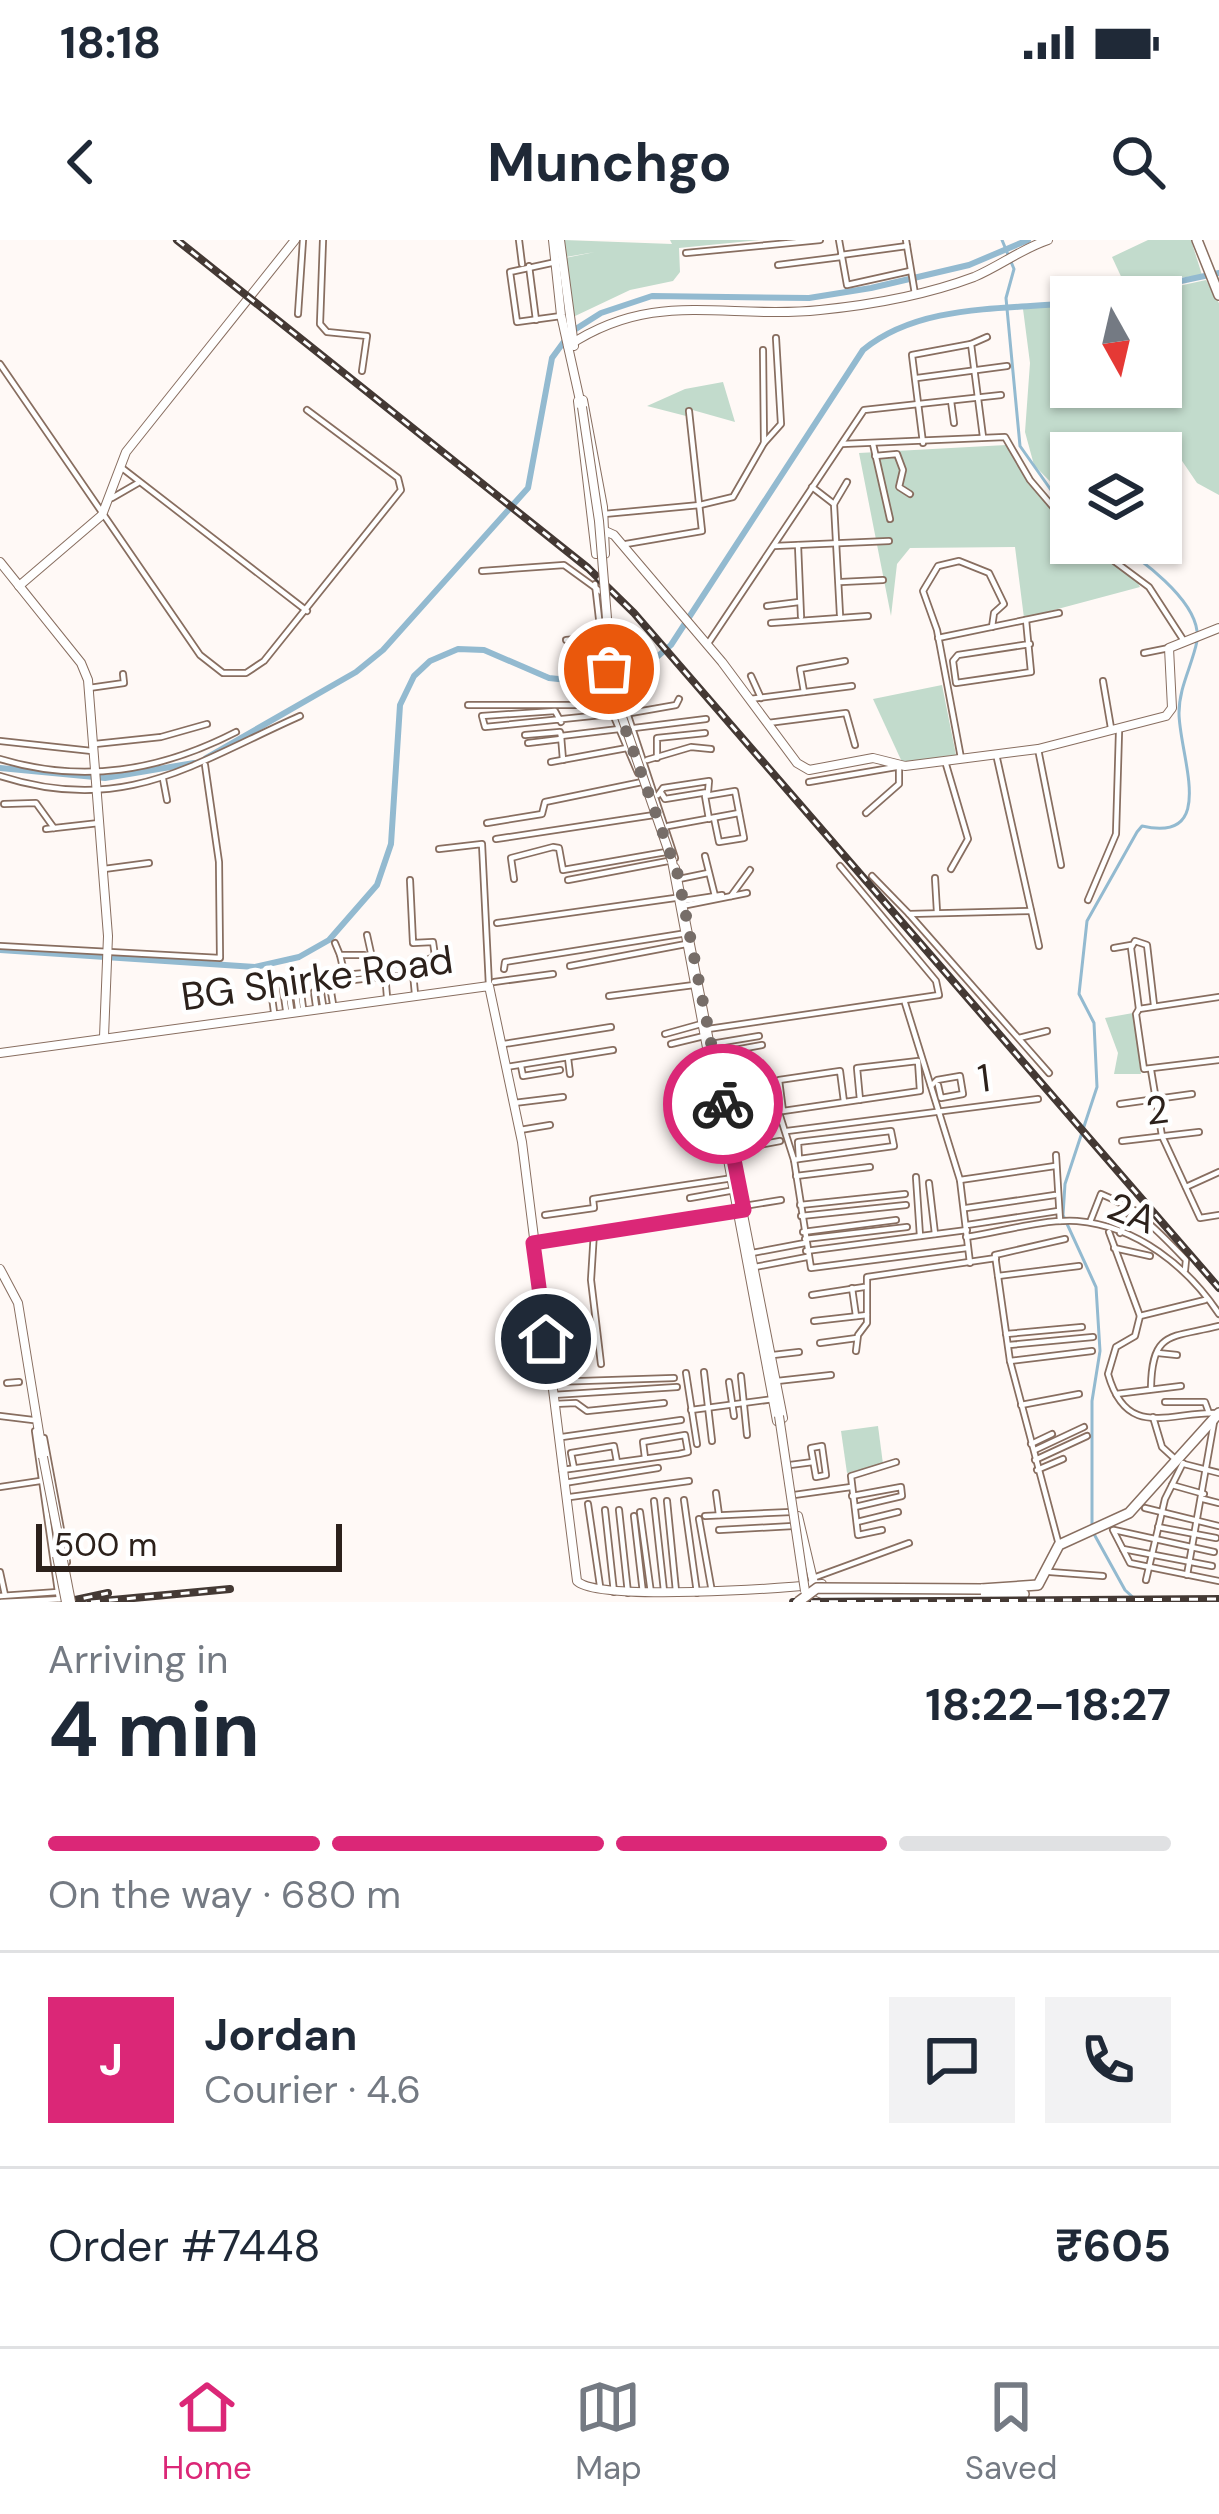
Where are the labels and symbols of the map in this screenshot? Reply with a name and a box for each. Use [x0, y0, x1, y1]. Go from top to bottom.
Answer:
north arrow [1050, 276, 1182, 408]
pin [558, 618, 660, 720]
street label: BG Shirke Road [178, 934, 456, 1022]
courier [663, 1044, 783, 1164]
street label: 1 [975, 1052, 993, 1104]
street label: 2 [1143, 1083, 1171, 1137]
street label: 2A [1100, 1180, 1164, 1246]
pin [495, 1288, 597, 1390]
scale bar [36, 1518, 342, 1571]

